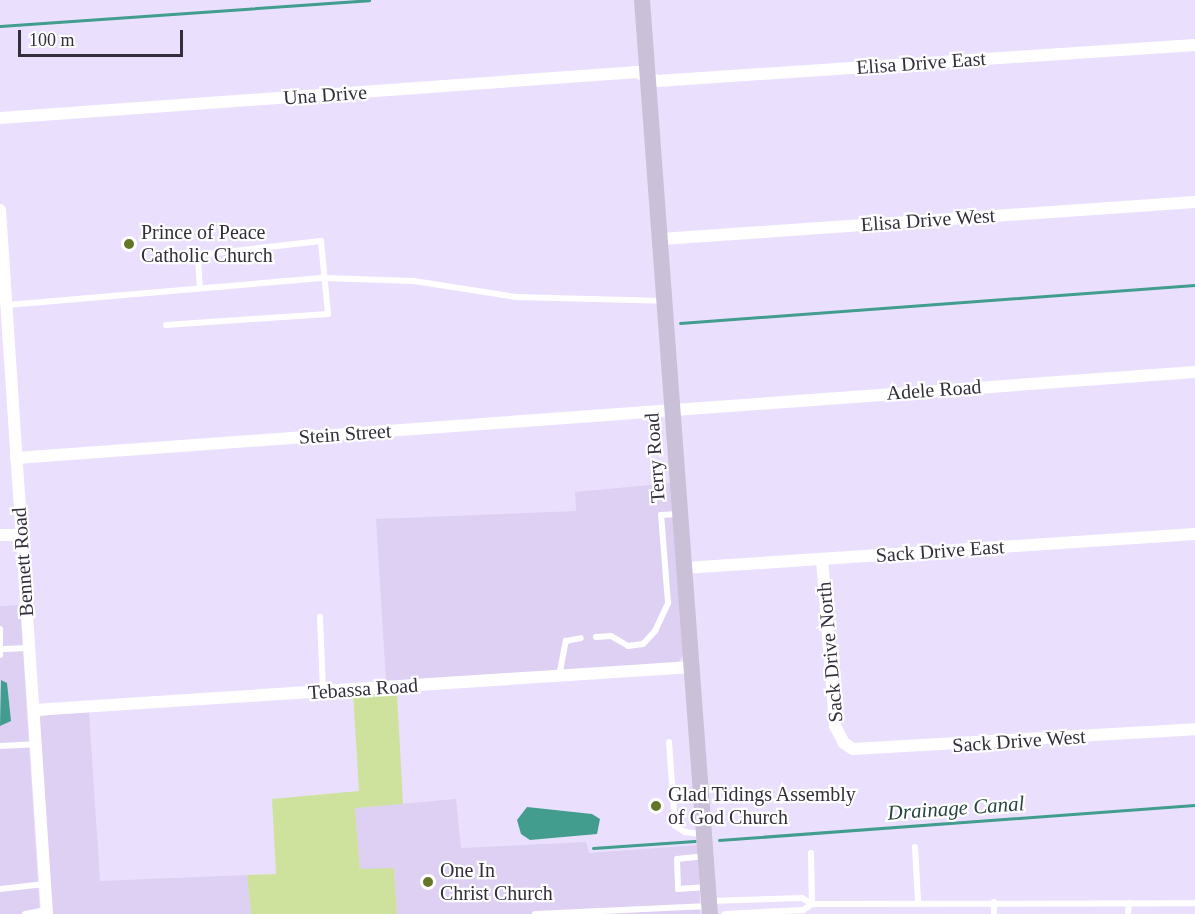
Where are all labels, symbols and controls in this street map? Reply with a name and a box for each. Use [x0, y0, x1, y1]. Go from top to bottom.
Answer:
scale bar [21, 18, 186, 56]
text: 100 m [29, 30, 75, 50]
street label: Elisa Drive East [855, 46, 987, 80]
street label: Una Drive [282, 80, 368, 110]
street label: Elisa Drive West [860, 203, 996, 237]
place label: Prince of Peace Catholic Church [141, 220, 273, 267]
marker: Prince of Peace Catholic Church [122, 237, 136, 251]
street label: Adele Road [886, 375, 982, 405]
street label: Terry Road [640, 412, 670, 504]
street label: Stein Street [298, 419, 392, 449]
street label: Bennett Road [7, 507, 39, 617]
street label: Sack Drive East [875, 535, 1005, 567]
street label: Sack Drive North [812, 581, 848, 723]
street label: Tebassa Road [307, 673, 419, 705]
street label: Sack Drive West [951, 724, 1087, 758]
place label: Glad Tidings Assembly of God Church [668, 783, 857, 830]
water label: Drainage Canal [887, 791, 1025, 825]
marker: Glad Tidings Assembly of God Church [649, 799, 663, 813]
place label: One In Christ Church [440, 858, 553, 905]
marker: One In Christ Church [421, 875, 435, 889]

